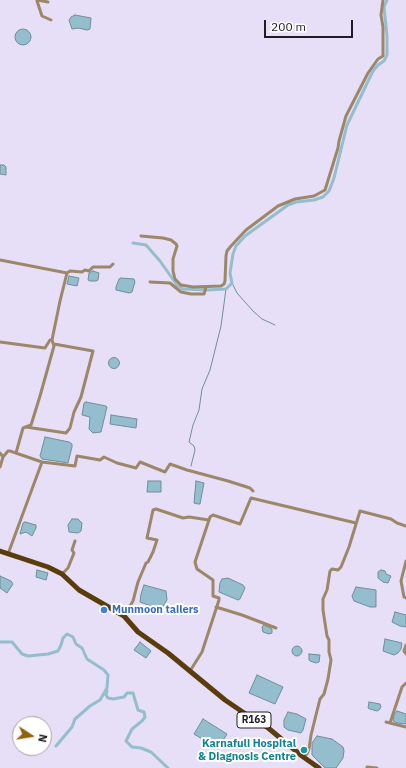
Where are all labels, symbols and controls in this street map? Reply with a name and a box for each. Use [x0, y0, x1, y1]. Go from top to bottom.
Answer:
scale bar [266, 12, 355, 38]
text: 200 m [271, 19, 306, 34]
place label: Munmoon tailers [112, 603, 199, 617]
marker: Munmoon tailers [99, 605, 109, 615]
road number: R163 [237, 712, 271, 728]
north arrow [12, 716, 52, 756]
text: N [35, 733, 50, 744]
place label: Karnafuli Hospital & Diagnosis Centre [198, 737, 296, 763]
marker: Karnafuli Hospital & Diagnosis Centre [299, 745, 309, 755]

